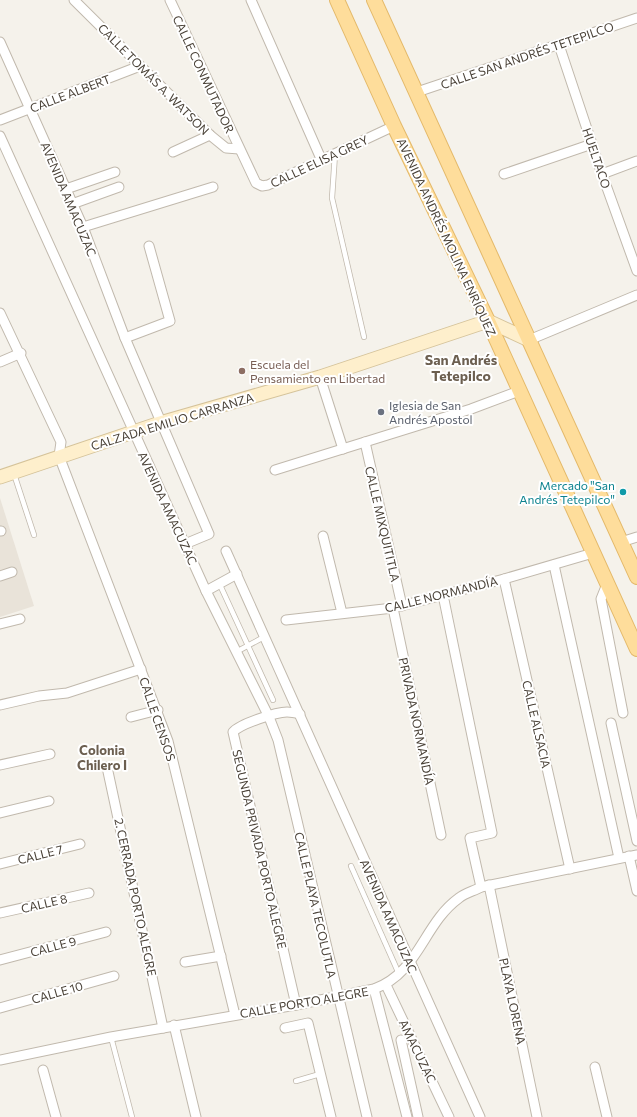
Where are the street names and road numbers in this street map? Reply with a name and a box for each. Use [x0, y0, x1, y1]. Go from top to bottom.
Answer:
street label: CALLE CONMUTADOR [171, 13, 237, 135]
street label: CALLE SAN ANDRÉS TETEPILCO [439, 19, 616, 91]
street label: CALLE TOMÁS A. WATSON [96, 21, 212, 137]
street label: CALLE ALBERT [28, 71, 113, 115]
street label: HUELTACO [580, 126, 614, 190]
street label: CALLE ELISA GREY [268, 132, 370, 190]
street label: AVENIDA ANDRÉS MOLINA ENRÍQUEZ [395, 136, 499, 338]
street label: AVENIDA AMACUZAC [39, 140, 99, 258]
street label: CALZADA EMILIO CARRANZA [89, 390, 255, 452]
street label: AVENIDA AMACUZAC [136, 449, 200, 567]
street label: CALLE MIXQUITITLA [363, 465, 403, 583]
street label: CALLE NORMANDÍA [383, 573, 499, 615]
street label: PRIVADA NORMANDÍA [397, 656, 437, 786]
street label: CALLE CENSOS [137, 675, 179, 763]
street label: CALLE ALSACIA [520, 679, 554, 769]
street label: SEGUNDA PRIVADA PORTO ALEGRE [230, 748, 290, 950]
street label: 2. CERRADA PORTO ALEGRE [112, 817, 160, 977]
street label: CALLE PLAYA TECOLUTLA [292, 830, 340, 980]
street label: CALLE 7 [16, 842, 64, 866]
street label: AVENIDA AMACUZAC [358, 857, 420, 975]
street label: CALLE 8 [20, 891, 68, 915]
street label: CALLE 9 [29, 933, 77, 959]
street label: PLAYA LORENA [497, 957, 529, 1045]
street label: CALLE 10 [30, 978, 84, 1006]
street label: CALLE PORTO ALEGRE [239, 984, 369, 1020]
street label: AMACUZAC [397, 1017, 439, 1085]

